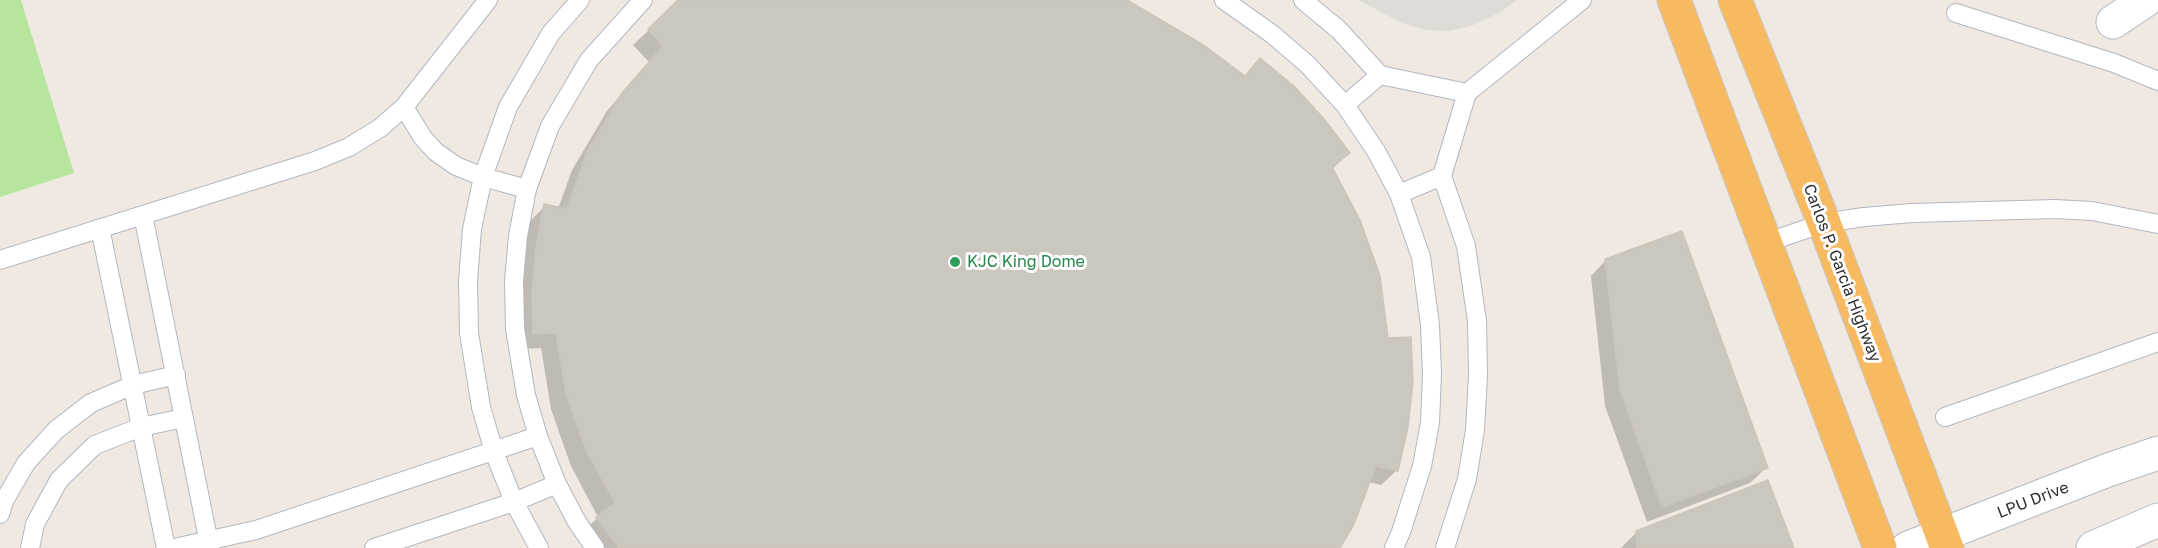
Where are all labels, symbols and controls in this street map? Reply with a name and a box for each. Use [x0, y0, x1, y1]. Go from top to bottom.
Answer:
street label: Carlos P. Garcia Highway [1799, 181, 1885, 365]
place label: KJC King Dome [967, 252, 1085, 272]
marker: KJC King Dome [948, 255, 962, 269]
street label: LPU Drive [1995, 478, 2071, 522]

